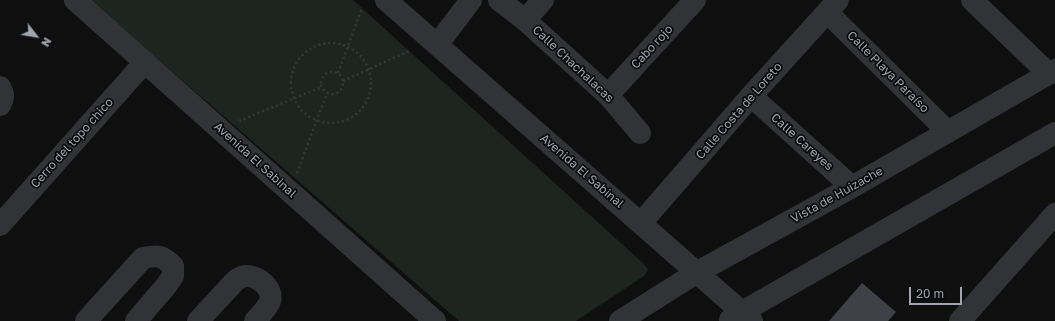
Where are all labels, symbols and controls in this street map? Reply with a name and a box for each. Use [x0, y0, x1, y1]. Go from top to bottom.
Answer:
north arrow [16, 16, 56, 56]
street label: Cabo rojo [628, 22, 676, 72]
street label: Calle Chachalacas [529, 23, 617, 105]
street label: Calle Playa Paraíso [844, 28, 932, 116]
text: N [39, 36, 54, 49]
street label: Calle Costa de Loreto [693, 60, 785, 162]
street label: Cerro del topo chico [28, 95, 116, 191]
street label: Calle Careyes [768, 110, 836, 174]
street label: Avenida El Sabinal [211, 119, 299, 201]
street label: Avenida El Sabinal [537, 131, 627, 211]
street label: Vista de Huizache [789, 164, 885, 226]
scale bar [911, 279, 964, 305]
text: 20 m [916, 286, 944, 301]

